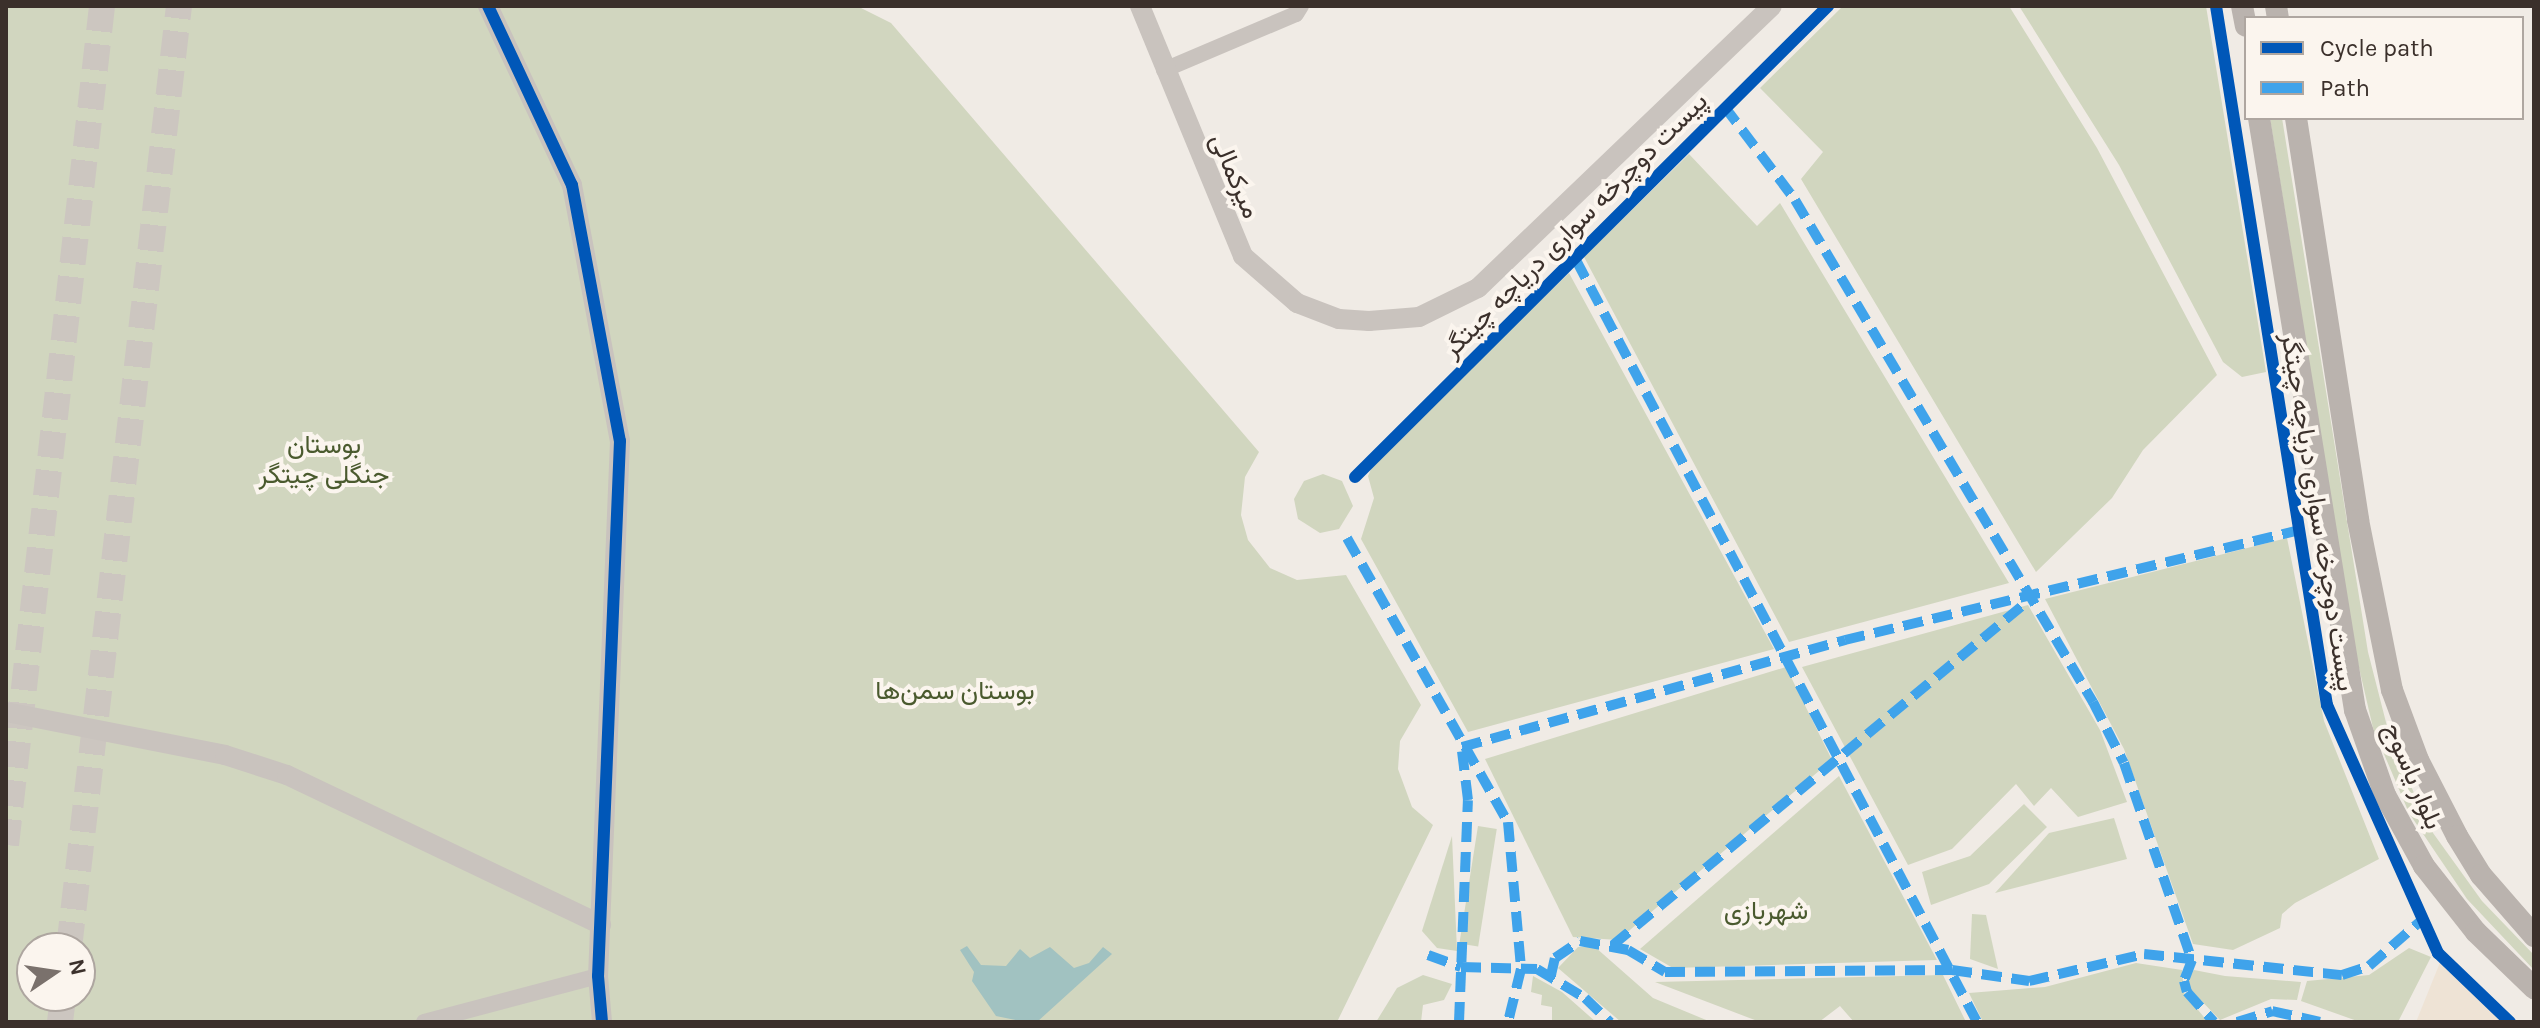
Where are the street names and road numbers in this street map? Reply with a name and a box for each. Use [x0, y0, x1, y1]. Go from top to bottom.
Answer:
street label: پیست دوچرخه سواری دریاچه چیتگر [1436, 86, 1714, 364]
street label: میرکمالی [1203, 129, 1267, 223]
street label: پیست دوچرخه سواری دریاچه چیتگر [2274, 331, 2362, 693]
street label: بلوار یاسوج [2377, 718, 2449, 834]

